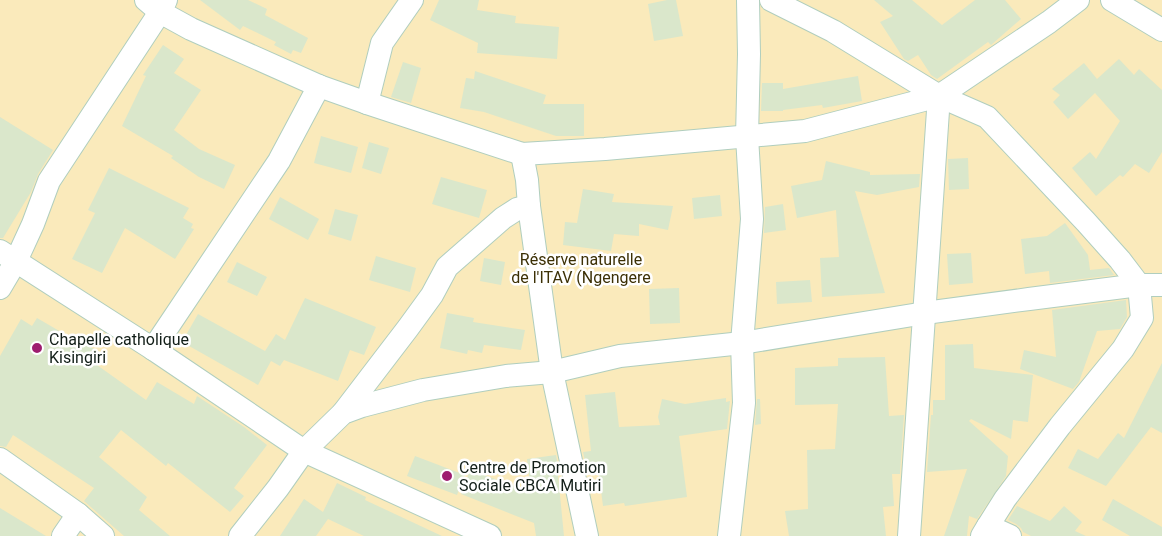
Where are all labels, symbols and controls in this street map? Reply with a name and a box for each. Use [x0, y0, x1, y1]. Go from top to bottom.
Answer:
park label: Réserve naturelle de l'ITAV (Ngengere [511, 250, 651, 287]
place label: Chapelle catholique Kisingiri [49, 330, 189, 367]
marker: Chapelle catholique Kisingiri [30, 341, 44, 355]
place label: Centre de Promotion Sociale CBCA Mutiri [459, 458, 606, 495]
marker: Centre de Promotion Sociale CBCA Mutiri [440, 469, 454, 483]

